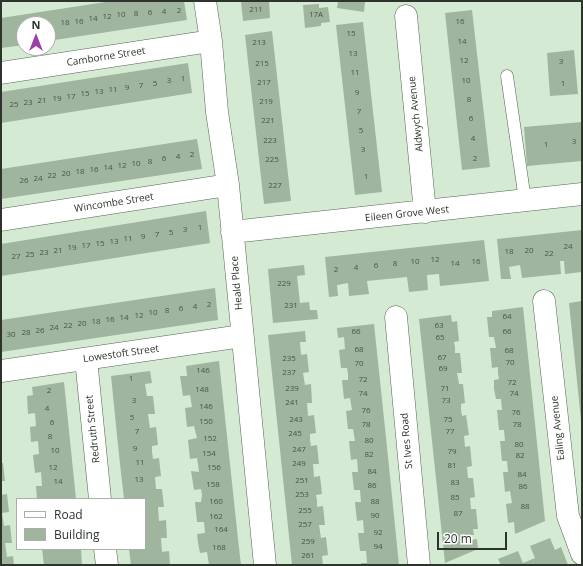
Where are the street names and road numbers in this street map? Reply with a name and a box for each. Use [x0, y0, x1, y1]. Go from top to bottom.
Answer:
street label: Camborne Street [66, 45, 146, 69]
street label: Aldwych Avenue [406, 76, 426, 152]
street label: Wincombe Street [73, 191, 155, 215]
street label: Eileen Grove West [364, 204, 450, 224]
street label: Heald Place [229, 255, 245, 311]
street label: Lowestoft Street [82, 343, 160, 365]
street label: Redruth Street [83, 394, 103, 464]
street label: Ealing Avenue [549, 395, 567, 461]
street label: St Ives Road [399, 412, 415, 470]

